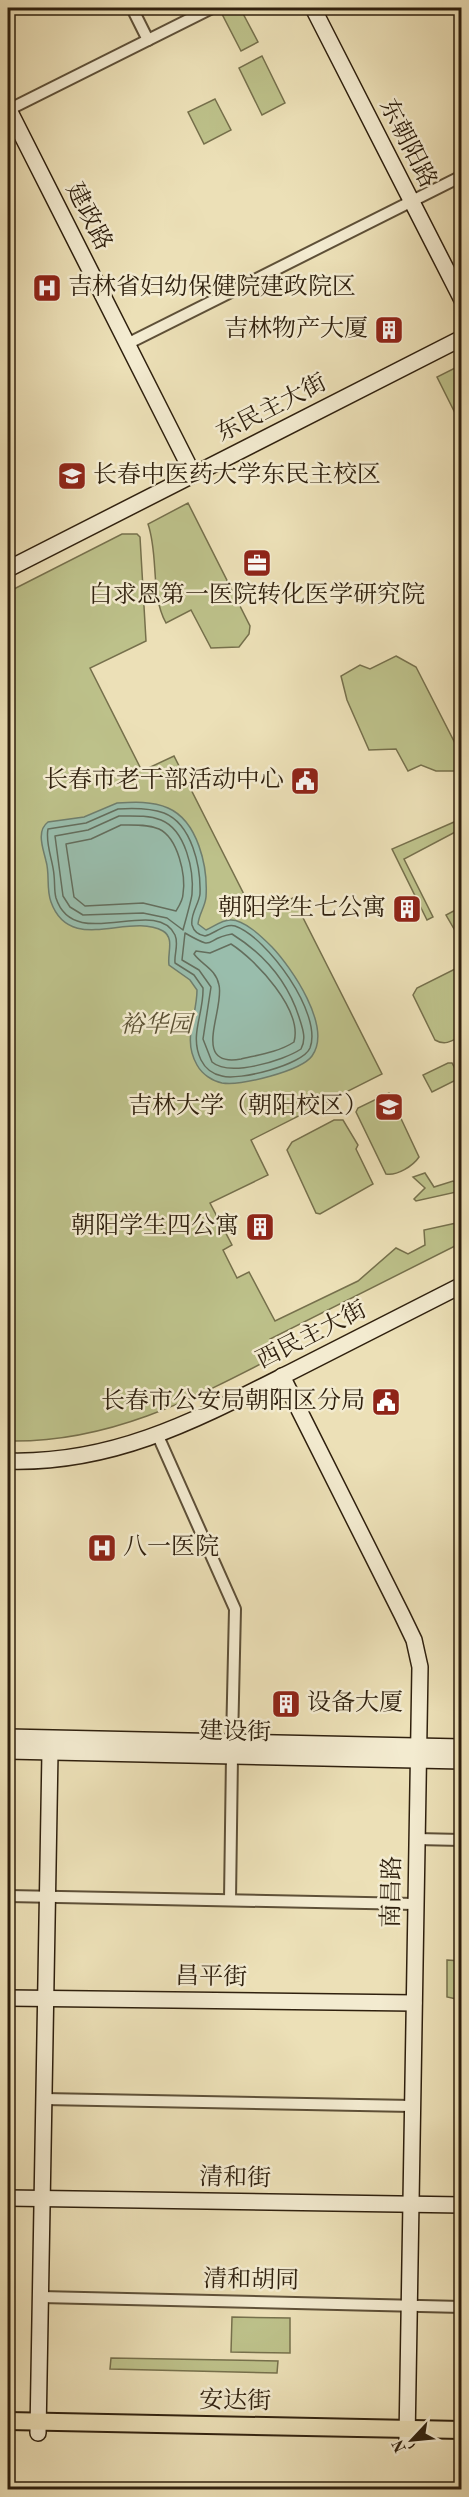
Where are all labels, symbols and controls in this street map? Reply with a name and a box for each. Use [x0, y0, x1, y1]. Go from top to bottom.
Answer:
street label: 东朝阳路 [375, 94, 442, 192]
street label: 建政路 [61, 178, 118, 255]
hospital icon: 吉林省妇幼保健院建政院区 [31, 272, 63, 304]
place label: 吉林省妇幼保健院建政院区 [68, 273, 356, 300]
building icon: 吉林物产大厦 [373, 314, 405, 346]
place label: 吉林物产大厦 [224, 315, 368, 342]
street label: 东民主大街 [212, 368, 331, 447]
school or university icon: 长春中医药大学东民主校区 [56, 460, 88, 492]
place label: 长春中医药大学东民主校区 [93, 461, 381, 488]
office icon: 白求恩第一医院转化医学研究院 [241, 547, 273, 579]
place label: 白求恩第一医院转化医学研究院 [89, 581, 425, 608]
public building icon: 长春市老干部活动中心 [289, 765, 321, 797]
place label: 长春市老干部活动中心 [44, 766, 284, 793]
building icon: 朝阳学生七公寓 [391, 893, 423, 925]
place label: 朝阳学生七公寓 [218, 894, 386, 921]
park label: 裕华园 [120, 1011, 196, 1038]
school or university icon: 吉林大学（朝阳校区） [373, 1091, 405, 1123]
place label: 吉林大学（朝阳校区） [128, 1092, 368, 1119]
building icon: 朝阳学生四公寓 [244, 1211, 276, 1243]
place label: 朝阳学生四公寓 [71, 1212, 239, 1239]
street label: 西民主大街 [252, 1295, 371, 1374]
public building icon: 长春市公安局朝阳区分局 [370, 1386, 402, 1418]
place label: 长春市公安局朝阳区分局 [101, 1387, 365, 1414]
hospital icon: 八一医院 [86, 1532, 118, 1564]
place label: 八一医院 [123, 1533, 219, 1560]
building icon: 设备大厦 [270, 1688, 302, 1720]
place label: 设备大厦 [307, 1689, 403, 1716]
street label: 建设街 [199, 1717, 271, 1746]
street label: 南昌路 [377, 1856, 406, 1928]
street label: 昌平街 [175, 1962, 247, 1991]
street label: 清和街 [199, 2163, 271, 2192]
street label: 清和胡同 [203, 2265, 299, 2294]
street label: 安达街 [199, 2386, 271, 2415]
north arrow [382, 2410, 442, 2470]
text: N [390, 2436, 410, 2455]

